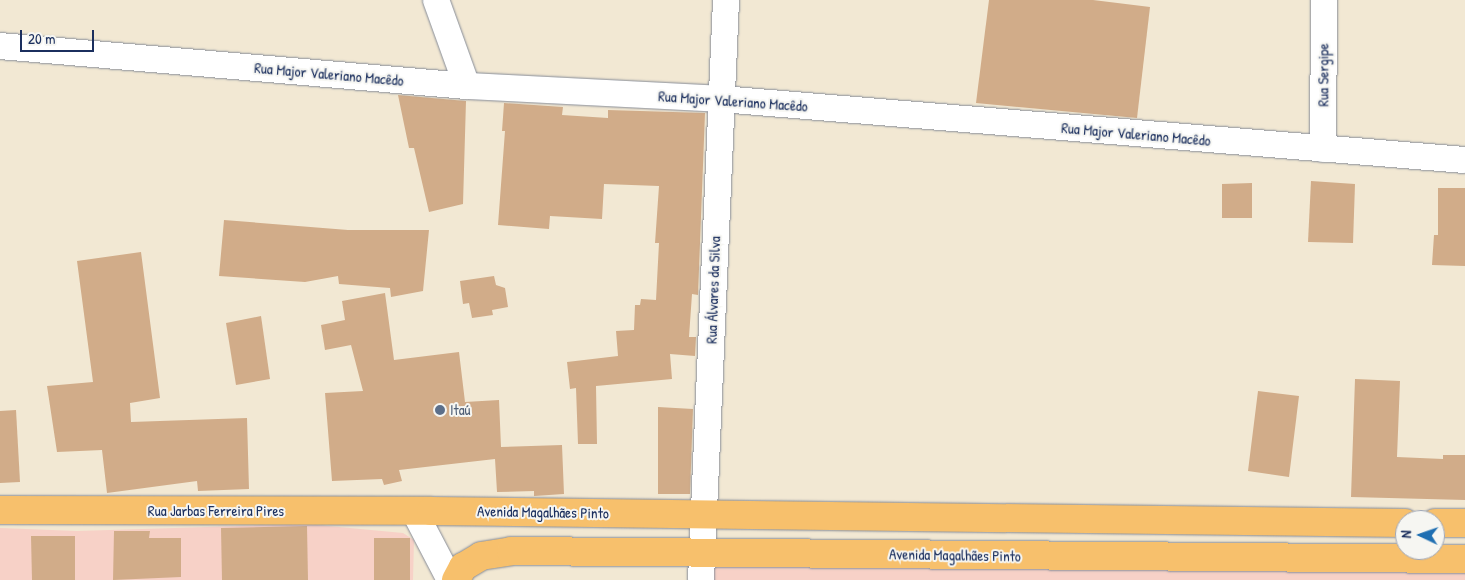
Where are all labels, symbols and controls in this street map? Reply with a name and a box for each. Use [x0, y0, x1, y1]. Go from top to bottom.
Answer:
scale bar [22, 20, 96, 52]
text: 20 m [28, 28, 55, 49]
street label: Rua Sergipe [1314, 43, 1332, 107]
street label: Rua Major Valeriano Macêdo [254, 59, 404, 89]
street label: Rua Major Valeriano Macêdo [658, 87, 808, 115]
street label: Rua Major Valeriano Macêdo [1061, 119, 1211, 149]
street label: Rua Álvares da Silva [702, 236, 724, 344]
place label: Itaú [450, 401, 471, 419]
marker: Itaú [434, 404, 446, 416]
street label: Rua Jarbas Ferreira Pires [148, 502, 284, 520]
street label: Avenida Magalhães Pinto [477, 502, 609, 522]
north arrow [1395, 510, 1445, 560]
text: N [1396, 530, 1415, 538]
street label: Avenida Magalhães Pinto [889, 545, 1021, 565]

